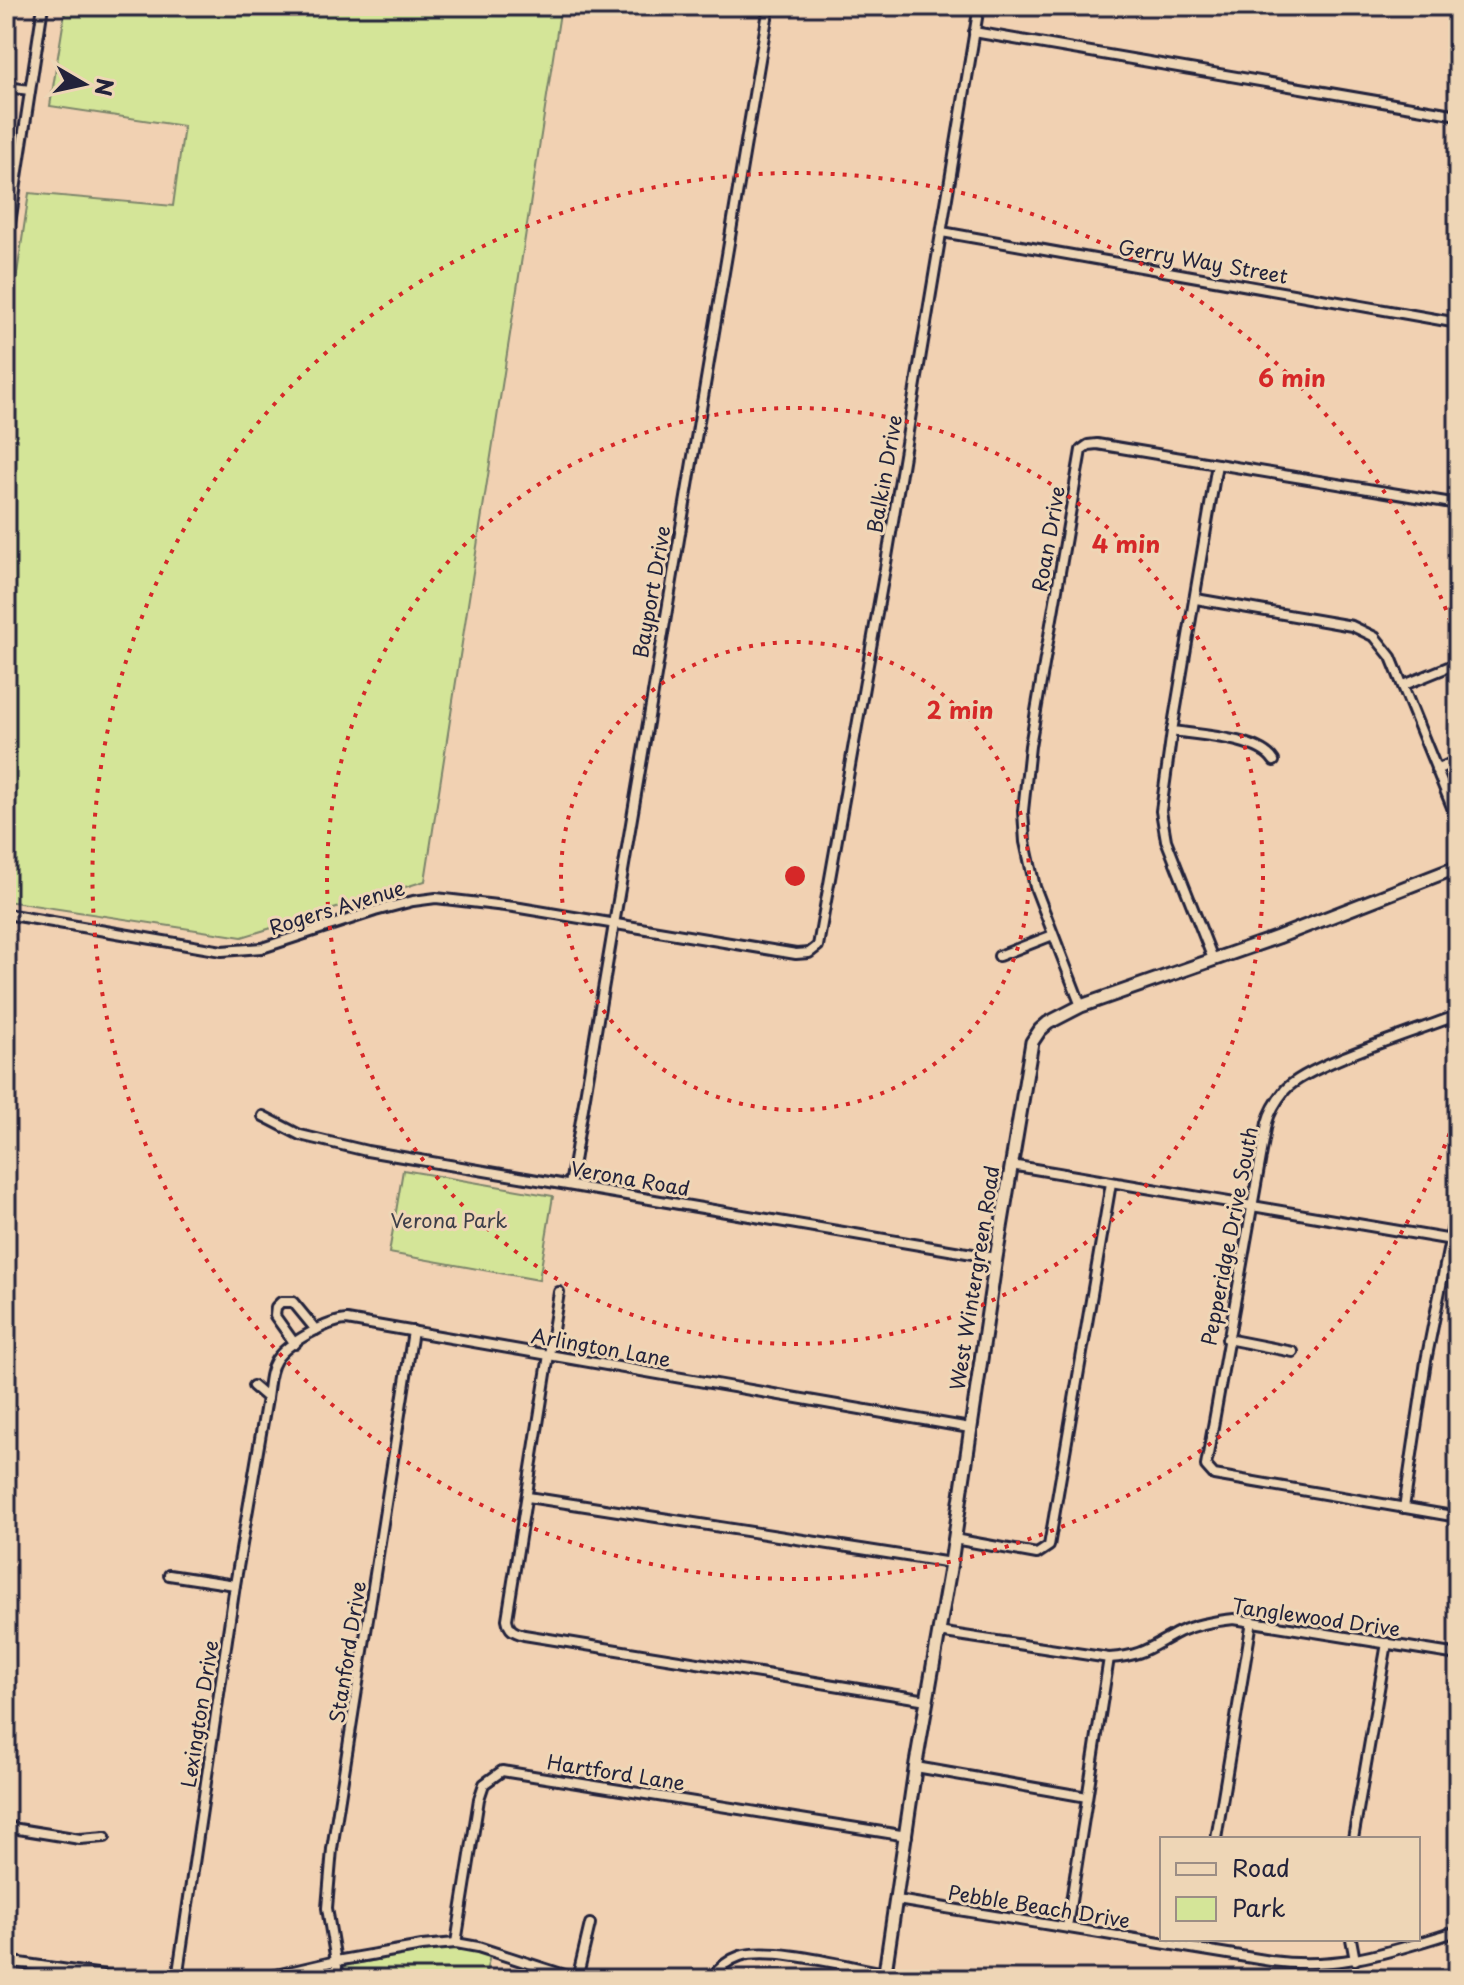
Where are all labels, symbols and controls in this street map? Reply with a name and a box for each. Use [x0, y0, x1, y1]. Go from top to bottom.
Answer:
north arrow [44, 44, 124, 124]
text: N [88, 76, 123, 99]
street label: Gerry Way Street [1116, 231, 1290, 291]
text: 6 min [1258, 359, 1326, 395]
street label: Balkin Drive [859, 412, 909, 535]
street label: Roan Drive [1024, 484, 1072, 594]
street label: Bayport Drive [625, 523, 677, 661]
text: 4 min [1092, 525, 1160, 561]
text: 2 min [926, 691, 994, 727]
centre of rings [781, 862, 809, 890]
street label: Rogers Avenue [265, 872, 408, 942]
street label: Pepperidge Drive South [1193, 1124, 1265, 1348]
street label: Verona Road [568, 1153, 692, 1203]
street label: West Wintergreen Road [941, 1163, 1007, 1392]
park label: Verona Park [390, 1205, 508, 1235]
street label: Arlington Lane [529, 1320, 673, 1374]
street label: Stanford Drive [321, 1579, 373, 1725]
street label: Tanglewood Drive [1230, 1590, 1402, 1644]
street label: Lexington Drive [173, 1638, 225, 1790]
street label: Hartford Lane [545, 1746, 687, 1798]
legend [1160, 1837, 1420, 1941]
text: Road [1232, 1849, 1290, 1885]
street label: Pebble Beach Drive [946, 1877, 1132, 1935]
text: Park [1232, 1889, 1286, 1925]

